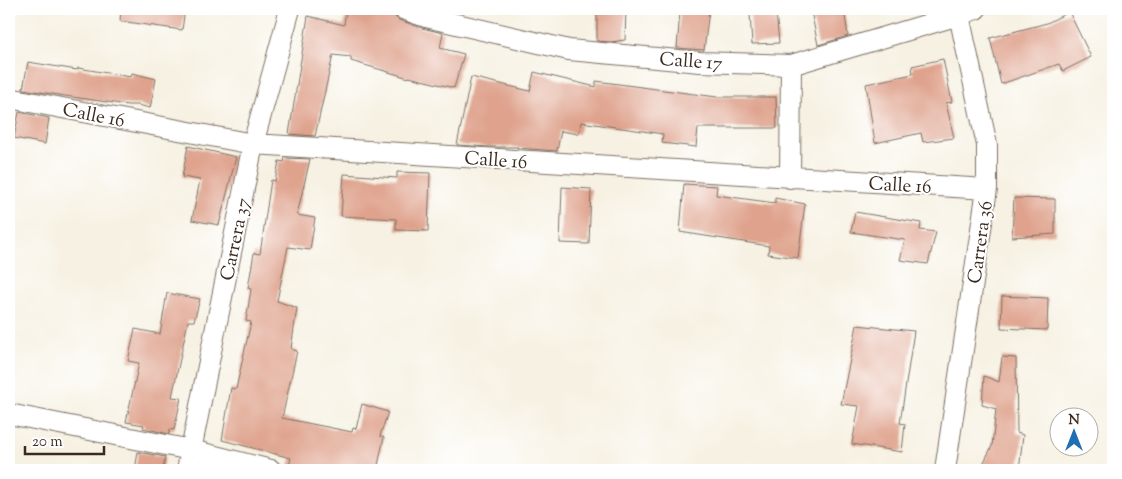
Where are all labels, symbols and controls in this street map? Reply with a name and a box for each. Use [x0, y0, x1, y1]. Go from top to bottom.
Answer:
street label: Calle 17 [658, 47, 724, 78]
street label: Calle 16 [60, 97, 127, 136]
street label: Calle 16 [463, 146, 528, 177]
street label: Calle 16 [868, 171, 932, 202]
street label: Carrera 37 [215, 195, 258, 283]
street label: Carrera 36 [962, 199, 1001, 286]
north arrow [1050, 406, 1100, 456]
text: N [1068, 411, 1080, 431]
scale bar [25, 424, 104, 456]
text: 20 m [32, 432, 63, 453]

